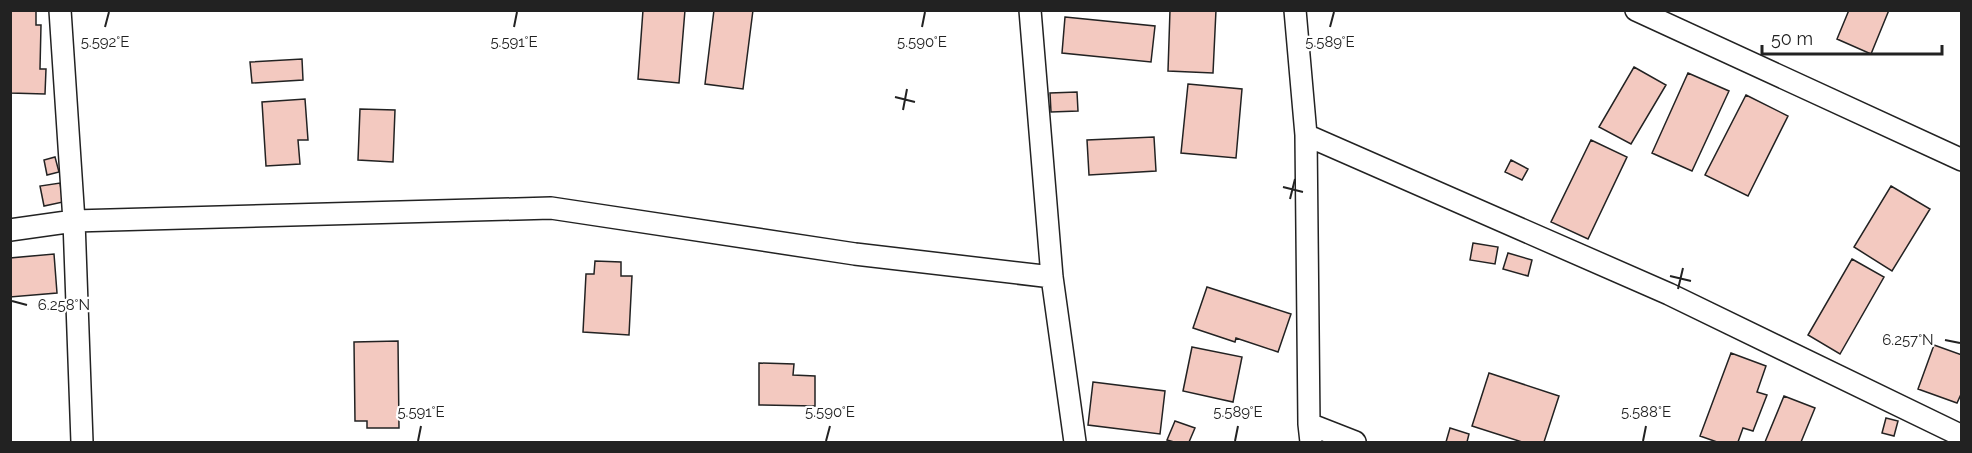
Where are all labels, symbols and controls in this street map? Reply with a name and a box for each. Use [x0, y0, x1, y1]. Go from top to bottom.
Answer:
scale bar [1762, 18, 1942, 56]
text: 50 m [1771, 28, 1813, 49]
text: 5.592°E [81, 33, 129, 51]
text: 5.591°E [490, 33, 538, 51]
text: 5.590°E [897, 33, 947, 51]
text: 5.589°E [1305, 33, 1355, 51]
text: 6.258°N [38, 296, 90, 314]
text: 6.257°N [1882, 331, 1934, 349]
text: 5.591°E [397, 403, 445, 421]
text: 5.590°E [805, 403, 855, 421]
text: 5.589°E [1213, 403, 1263, 421]
text: 5.588°E [1621, 403, 1671, 421]

